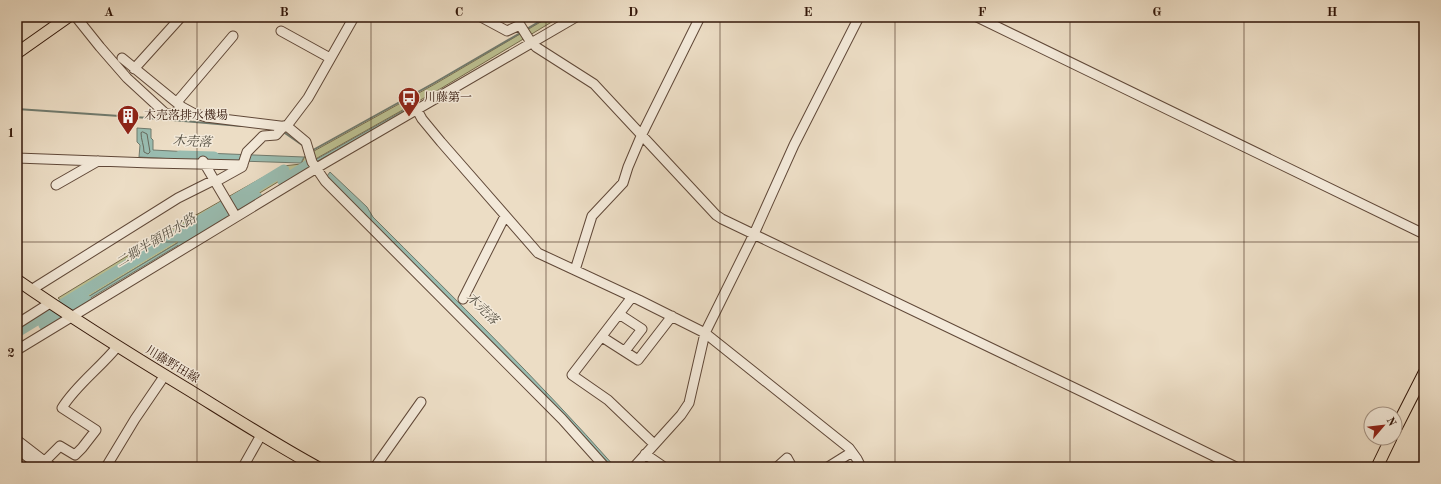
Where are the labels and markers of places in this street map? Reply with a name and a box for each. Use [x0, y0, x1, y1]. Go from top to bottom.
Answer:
bus stop icon: 川藤第一 [396, 85, 422, 118]
place label: 川藤第一 [424, 90, 472, 104]
building icon: 木売落排水機場 [115, 103, 141, 136]
place label: 木売落排水機場 [144, 108, 228, 122]

